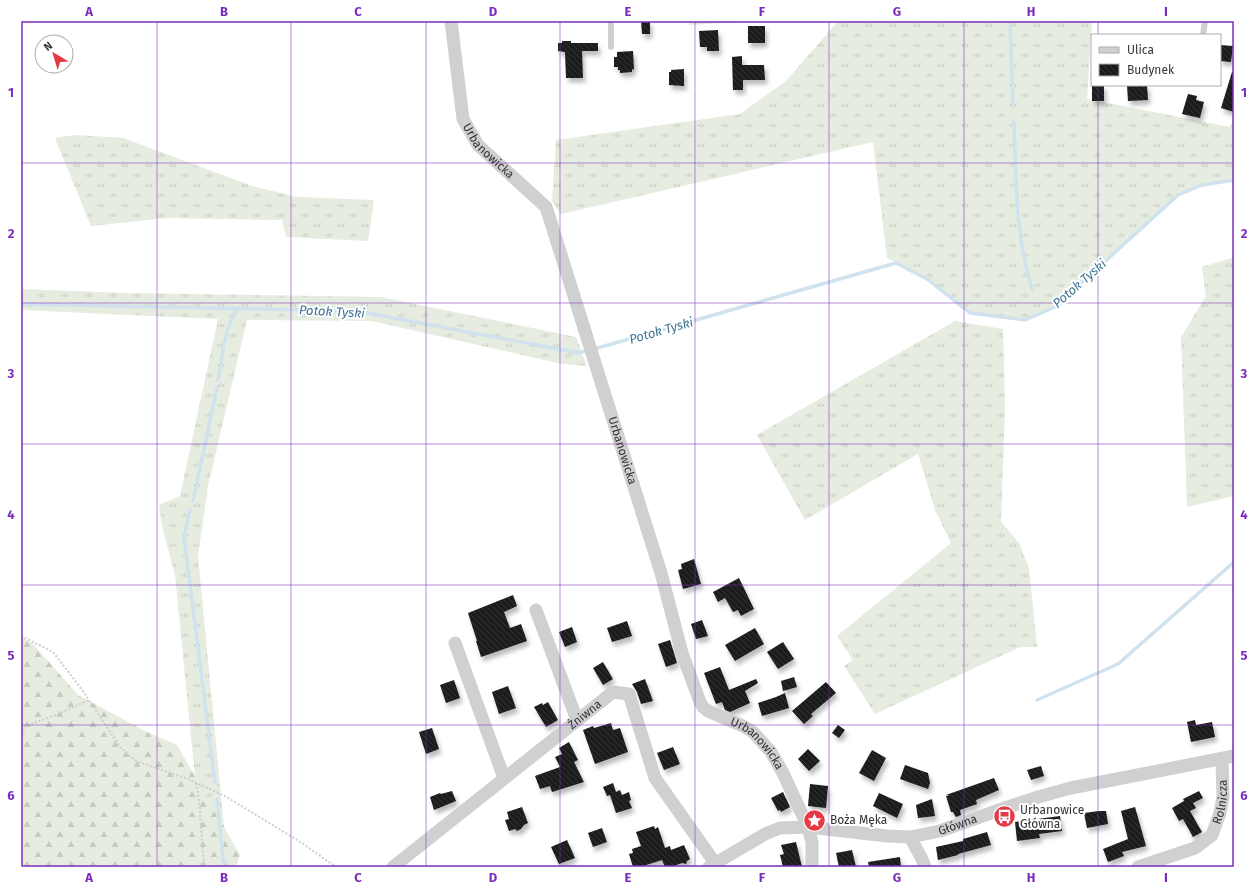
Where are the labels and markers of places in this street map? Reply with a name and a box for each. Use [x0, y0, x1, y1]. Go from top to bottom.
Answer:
place label: Urbanowice Główna [1020, 803, 1084, 831]
bus stop icon: Urbanowice Główna [992, 804, 1018, 830]
place icon: Boża Męka [801, 807, 827, 833]
place label: Boża Męka [830, 813, 887, 827]

